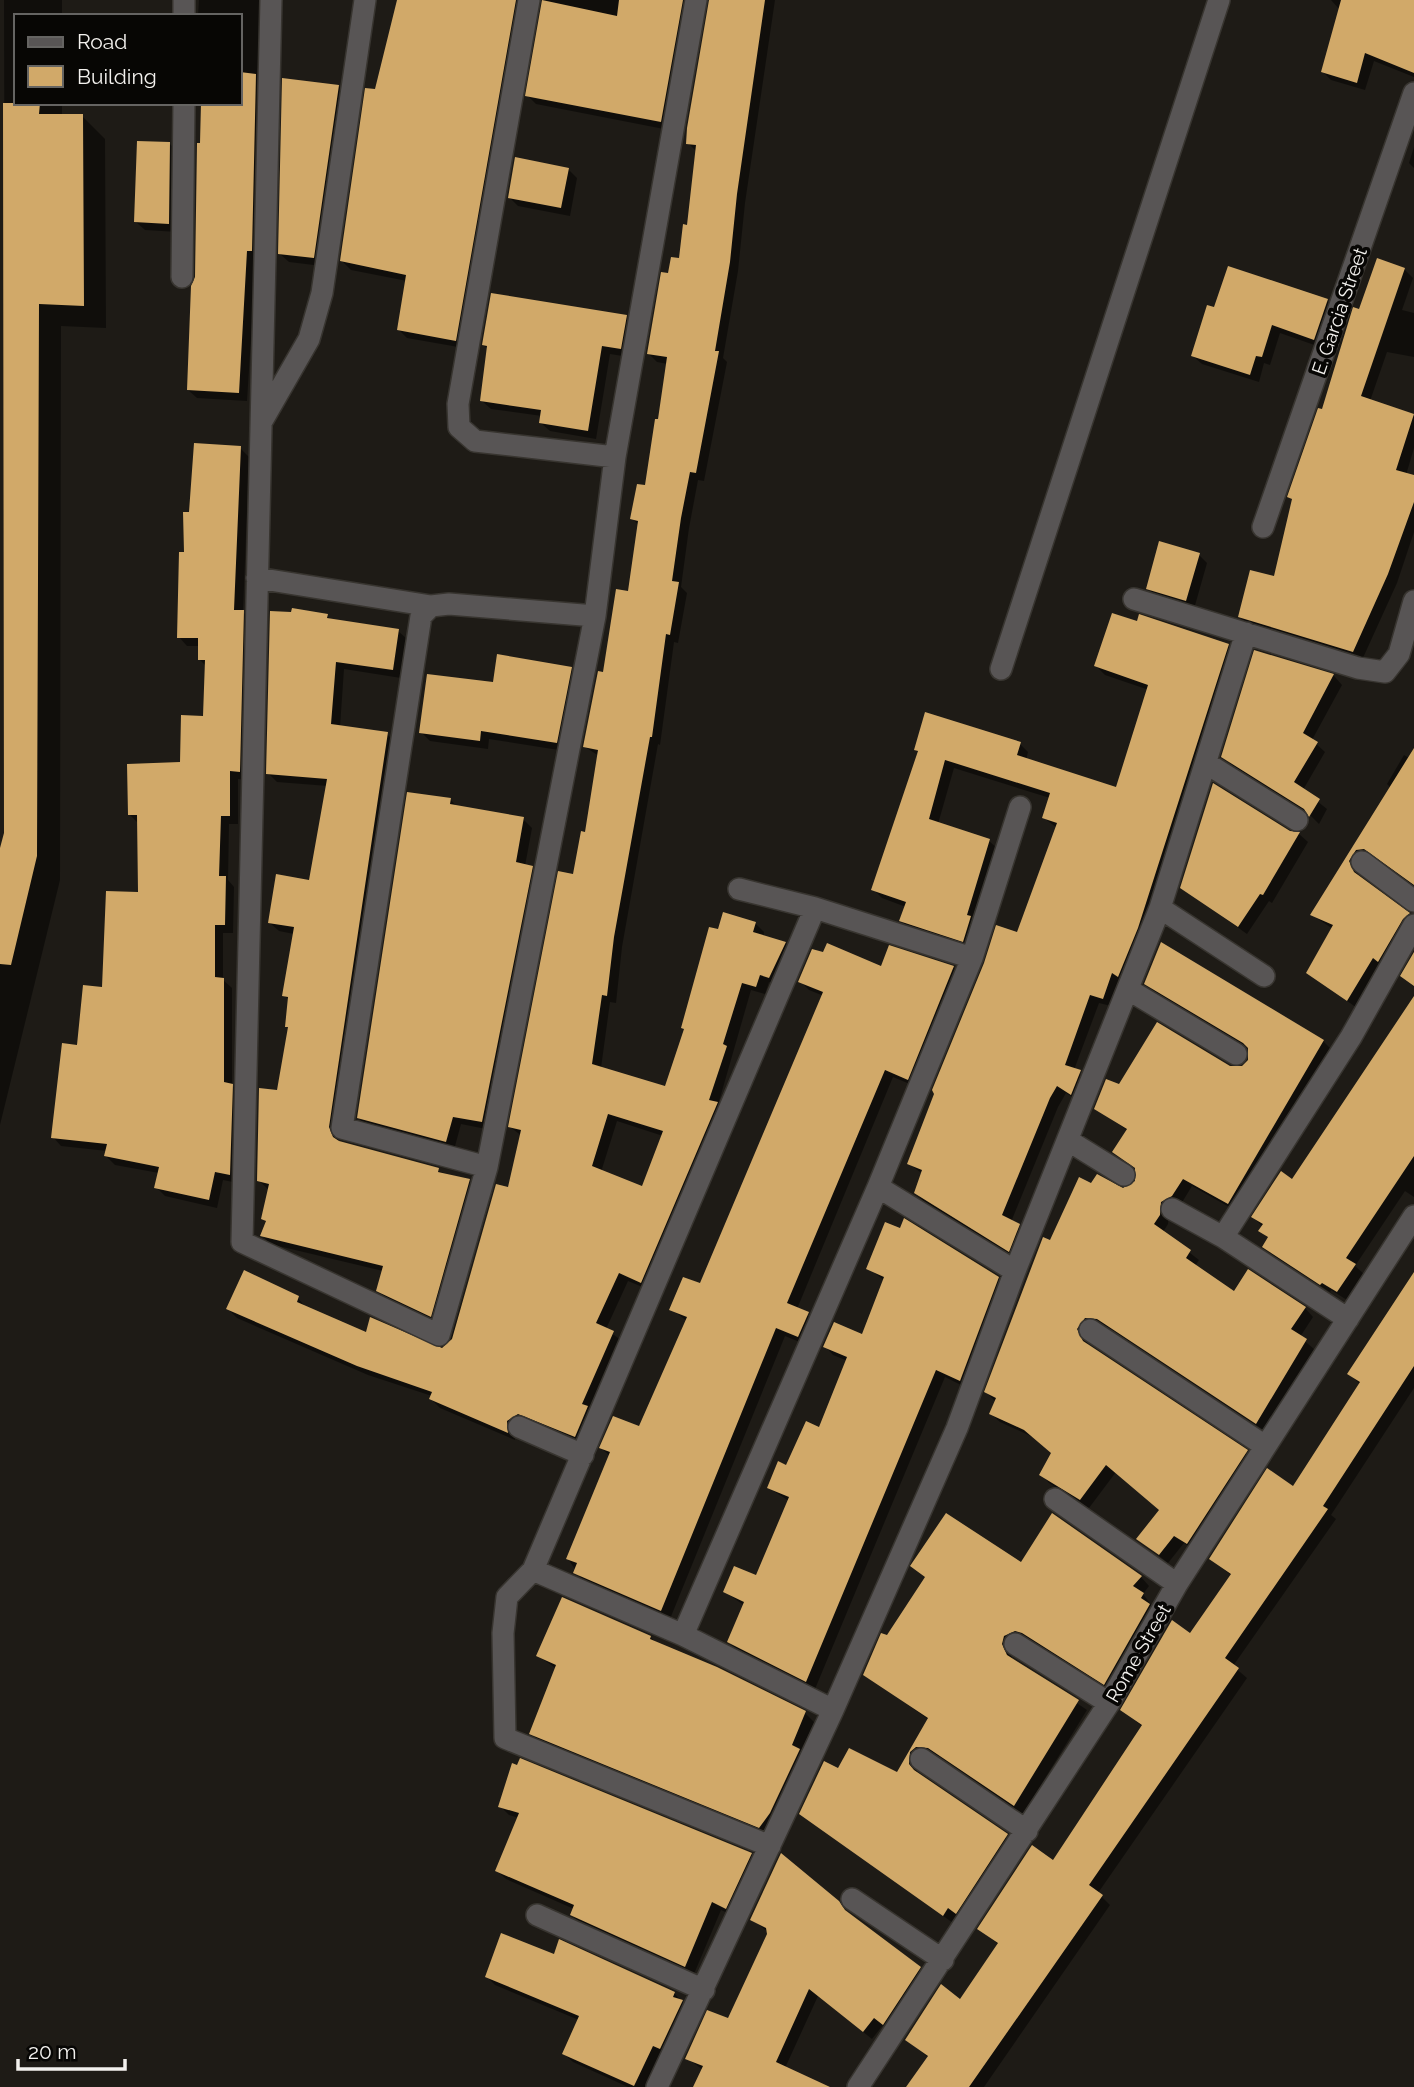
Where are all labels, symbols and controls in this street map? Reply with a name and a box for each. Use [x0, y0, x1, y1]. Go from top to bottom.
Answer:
legend [14, 14, 242, 105]
text: Road [77, 29, 127, 54]
text: Building [77, 64, 157, 89]
street label: E. Garcia Street [1307, 244, 1371, 377]
street label: Rome Street [1101, 1600, 1175, 1706]
scale bar [18, 2028, 124, 2072]
text: 20 m [28, 2039, 76, 2064]

